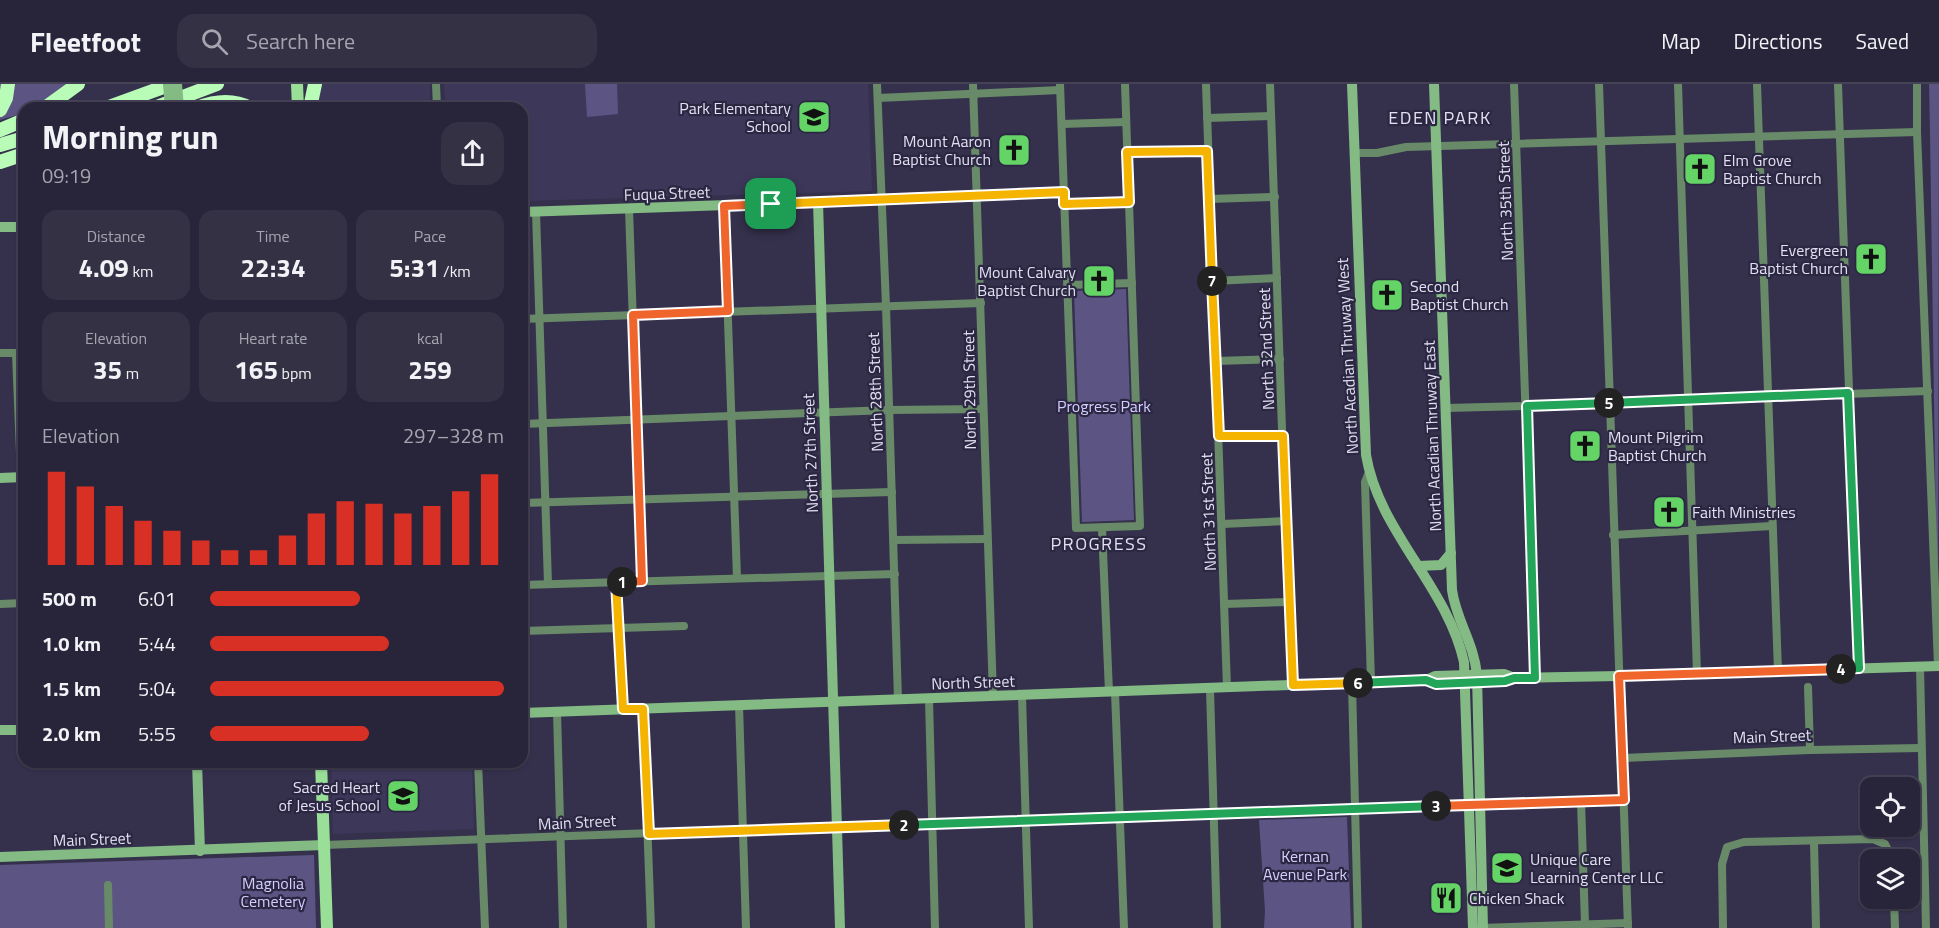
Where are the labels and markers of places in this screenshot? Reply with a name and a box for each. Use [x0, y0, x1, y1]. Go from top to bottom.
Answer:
place label: Park Elementary School [679, 96, 791, 138]
school or university icon: Park Elementary School [796, 99, 832, 135]
place label: Mount Aaron Baptist Church [892, 129, 991, 171]
church icon: Mount Aaron Baptist Church [996, 132, 1032, 168]
place label: Elm Grove Baptist Church [1723, 148, 1822, 190]
church icon: Elm Grove Baptist Church [1682, 151, 1718, 187]
pin [745, 178, 796, 229]
place label: Evergreen Baptist Church [1749, 238, 1848, 280]
church icon: Evergreen Baptist Church [1853, 241, 1889, 277]
place label: Mount Calvary Baptist Church [977, 260, 1076, 302]
church icon: Mount Calvary Baptist Church [1081, 263, 1117, 299]
pin: 7 [1197, 266, 1227, 296]
place label: Second Baptist Church [1410, 274, 1509, 316]
church icon: Second Baptist Church [1369, 277, 1405, 313]
pin: 5 [1594, 388, 1624, 418]
place label: Mount Pilgrim Baptist Church [1608, 425, 1707, 467]
church icon: Mount Pilgrim Baptist Church [1567, 428, 1603, 464]
church icon: Faith Ministries [1651, 494, 1687, 530]
place label: Faith Ministries [1692, 500, 1796, 524]
pin: 1 [607, 567, 637, 597]
pin: 4 [1826, 654, 1856, 684]
pin: 6 [1343, 668, 1373, 698]
place label: Sacred Heart of Jesus School [278, 775, 380, 817]
school or university icon: Sacred Heart of Jesus School [385, 778, 421, 814]
pin: 3 [1421, 791, 1451, 821]
pin: 2 [889, 810, 919, 840]
place label: Unique Care Learning Center LLC [1530, 847, 1664, 889]
school or university icon: Unique Care Learning Center LLC [1489, 850, 1525, 886]
restaurant icon: Chicken Shack [1428, 880, 1464, 916]
place label: Chicken Shack [1469, 886, 1565, 910]

